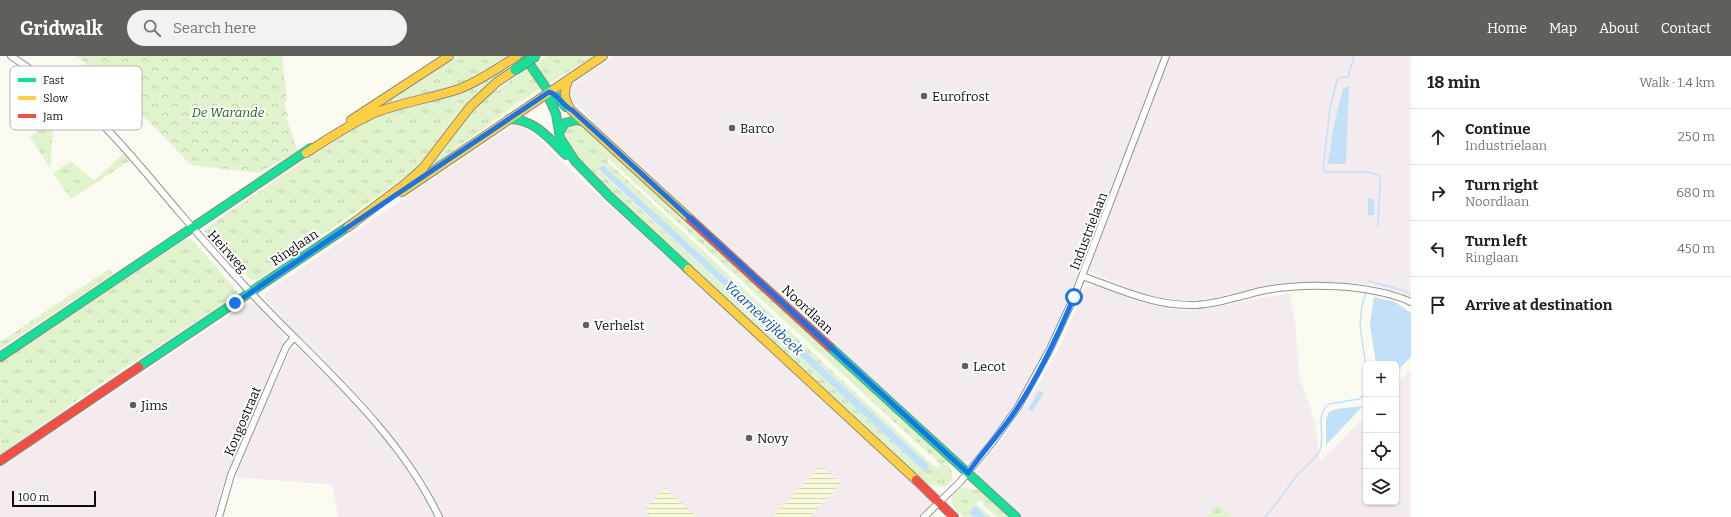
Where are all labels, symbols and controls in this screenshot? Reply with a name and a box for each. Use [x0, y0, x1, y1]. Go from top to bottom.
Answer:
search box [127, 10, 407, 46]
text: Gridwalk [20, 17, 103, 40]
icon: search [141, 17, 163, 39]
text: Search here [173, 19, 256, 37]
text: Home [1487, 20, 1527, 37]
text: Map [1549, 20, 1577, 37]
text: About [1599, 20, 1639, 37]
text: Contact [1661, 20, 1711, 37]
legend [10, 66, 142, 130]
text: 18 min [1427, 72, 1480, 93]
text: Fast [43, 74, 64, 87]
text: Walk · 1.4 km [1639, 75, 1715, 90]
place label: Eurofrost [932, 89, 990, 104]
marker: Eurofrost [919, 91, 929, 101]
text: Slow [43, 92, 68, 105]
park label: De Warande [192, 105, 265, 120]
text: Jam [42, 110, 63, 123]
text: Continue [1465, 120, 1531, 138]
place label: Barco [740, 121, 775, 136]
marker: Barco [727, 123, 737, 133]
icon: ahead [1427, 126, 1449, 148]
text: 250 m [1678, 129, 1715, 144]
text: Industrielaan [1465, 138, 1547, 153]
text: Turn right [1465, 176, 1538, 194]
icon: right [1427, 182, 1449, 204]
text: 680 m [1676, 185, 1715, 200]
street label: Industrielaan [1067, 189, 1110, 272]
text: Noordlaan [1465, 194, 1529, 209]
street label: Ringlaan [268, 226, 321, 269]
street label: Heirweg [205, 227, 250, 275]
text: Turn left [1465, 232, 1527, 250]
icon: left [1427, 238, 1449, 260]
text: 450 m [1677, 241, 1715, 256]
text: Ringlaan [1465, 250, 1519, 265]
water label: Vaarnewijkbeek [721, 277, 807, 360]
street label: Noordlaan [779, 282, 837, 337]
route start [1065, 288, 1083, 306]
route end [226, 294, 244, 312]
icon: arrive [1427, 294, 1449, 316]
text: Arrive at destination [1465, 296, 1612, 314]
place label: Verhelst [594, 318, 645, 333]
marker: Verhelst [581, 320, 591, 330]
place label: Lecot [973, 359, 1006, 374]
marker: Lecot [960, 361, 970, 371]
map controls [1363, 361, 1399, 505]
button: + [1363, 361, 1399, 397]
street label: Kongostraat [221, 384, 264, 458]
button: − [1363, 397, 1399, 433]
place label: Jims [140, 398, 168, 413]
marker: Jims [128, 400, 138, 410]
place label: Novy [757, 431, 788, 446]
marker: Novy [744, 433, 754, 443]
button: locate [1363, 433, 1399, 469]
button: layers [1363, 469, 1399, 505]
scale bar [12, 489, 96, 508]
text: 100 m [18, 491, 49, 504]

